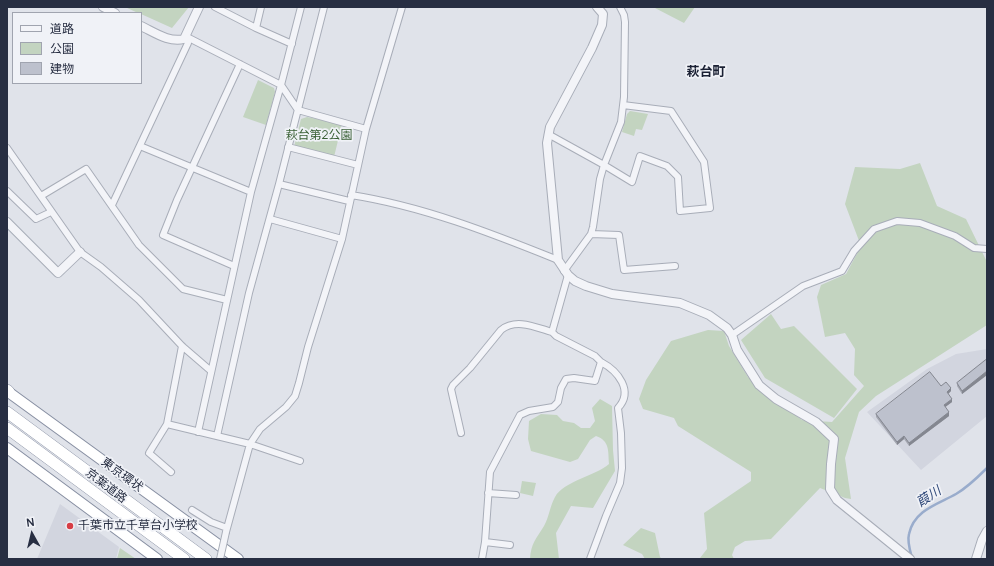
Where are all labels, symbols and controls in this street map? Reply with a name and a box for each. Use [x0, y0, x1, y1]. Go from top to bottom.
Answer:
legend [12, 12, 142, 84]
text: 道路 [50, 20, 74, 37]
text: 公園 [50, 40, 74, 57]
text: 建物 [50, 60, 74, 77]
district label: 萩台町 [687, 64, 725, 80]
park label: 萩台第2公園 [286, 129, 352, 143]
street label: 東京環状 [98, 455, 146, 495]
street label: 京葉道路 [82, 466, 130, 506]
water label: 葭川 [914, 483, 944, 511]
north arrow [12, 514, 52, 554]
text: N [25, 514, 35, 530]
place label: 千葉市立千草台小学校 [78, 519, 198, 533]
marker: 千葉市立千草台小学校 [65, 521, 75, 531]

